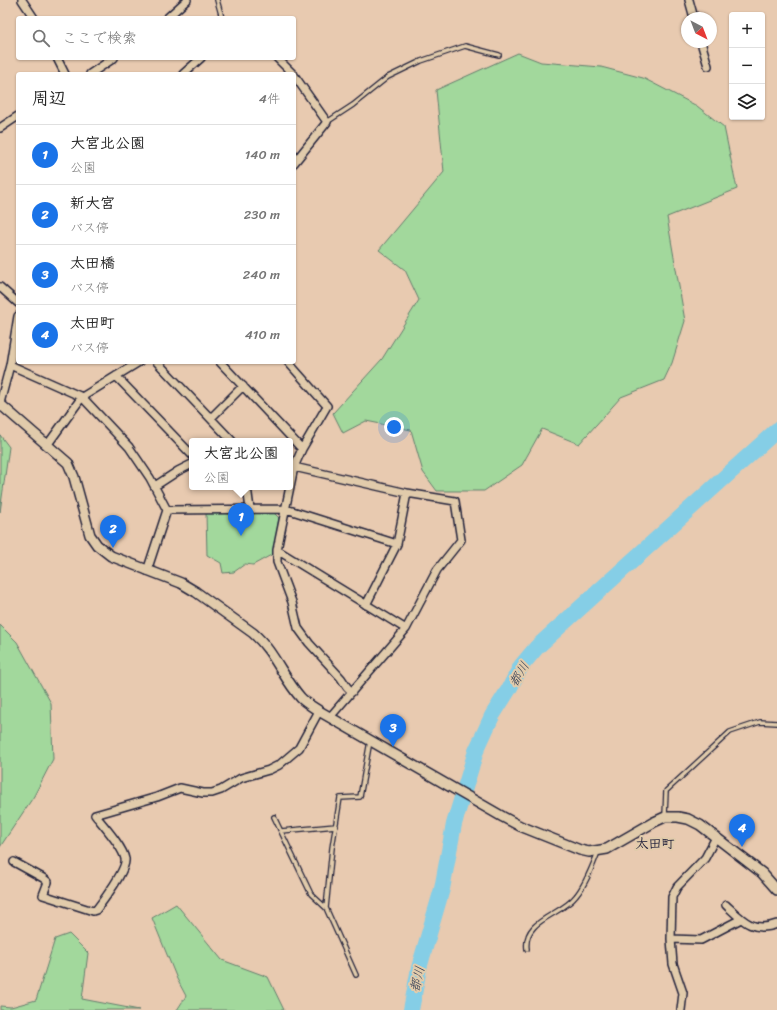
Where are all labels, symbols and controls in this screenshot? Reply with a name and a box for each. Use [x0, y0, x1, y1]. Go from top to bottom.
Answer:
north arrow [681, 12, 717, 48]
map controls [729, 12, 765, 120]
button: + [729, 12, 765, 48]
search box [16, 16, 296, 60]
text: ここで検索 [62, 25, 137, 51]
icon: search [30, 27, 52, 49]
button: − [729, 48, 765, 84]
text: 周辺 [32, 83, 66, 113]
button: layers [729, 84, 765, 120]
text: 4件 [259, 87, 280, 110]
text: 大宮北公園 [70, 130, 145, 156]
text: 1 [42, 143, 48, 166]
text: 140 m [245, 143, 280, 166]
text: 公園 [70, 156, 96, 179]
text: 新大宮 [70, 190, 115, 216]
text: 2 [41, 203, 49, 226]
text: 230 m [244, 203, 280, 226]
text: バス停 [70, 216, 109, 239]
text: 太田橋 [70, 250, 115, 276]
text: 3 [41, 263, 49, 286]
text: 240 m [243, 263, 280, 286]
text: バス停 [70, 276, 109, 299]
text: 太田町 [70, 310, 115, 336]
text: 4 [41, 323, 49, 346]
text: 410 m [245, 323, 280, 346]
text: バス停 [70, 336, 109, 359]
your location [384, 417, 404, 437]
popup [189, 438, 293, 490]
text: 大宮北公園 [203, 440, 279, 466]
text: 公園 [203, 466, 230, 489]
pin: 1 [228, 503, 254, 536]
pin: 2 [100, 515, 126, 548]
water label: 都川 [502, 657, 536, 691]
pin: 3 [380, 714, 406, 747]
pin: 4 [729, 814, 755, 847]
district label: 太田町 [635, 832, 675, 855]
water label: 都川 [403, 964, 431, 994]

